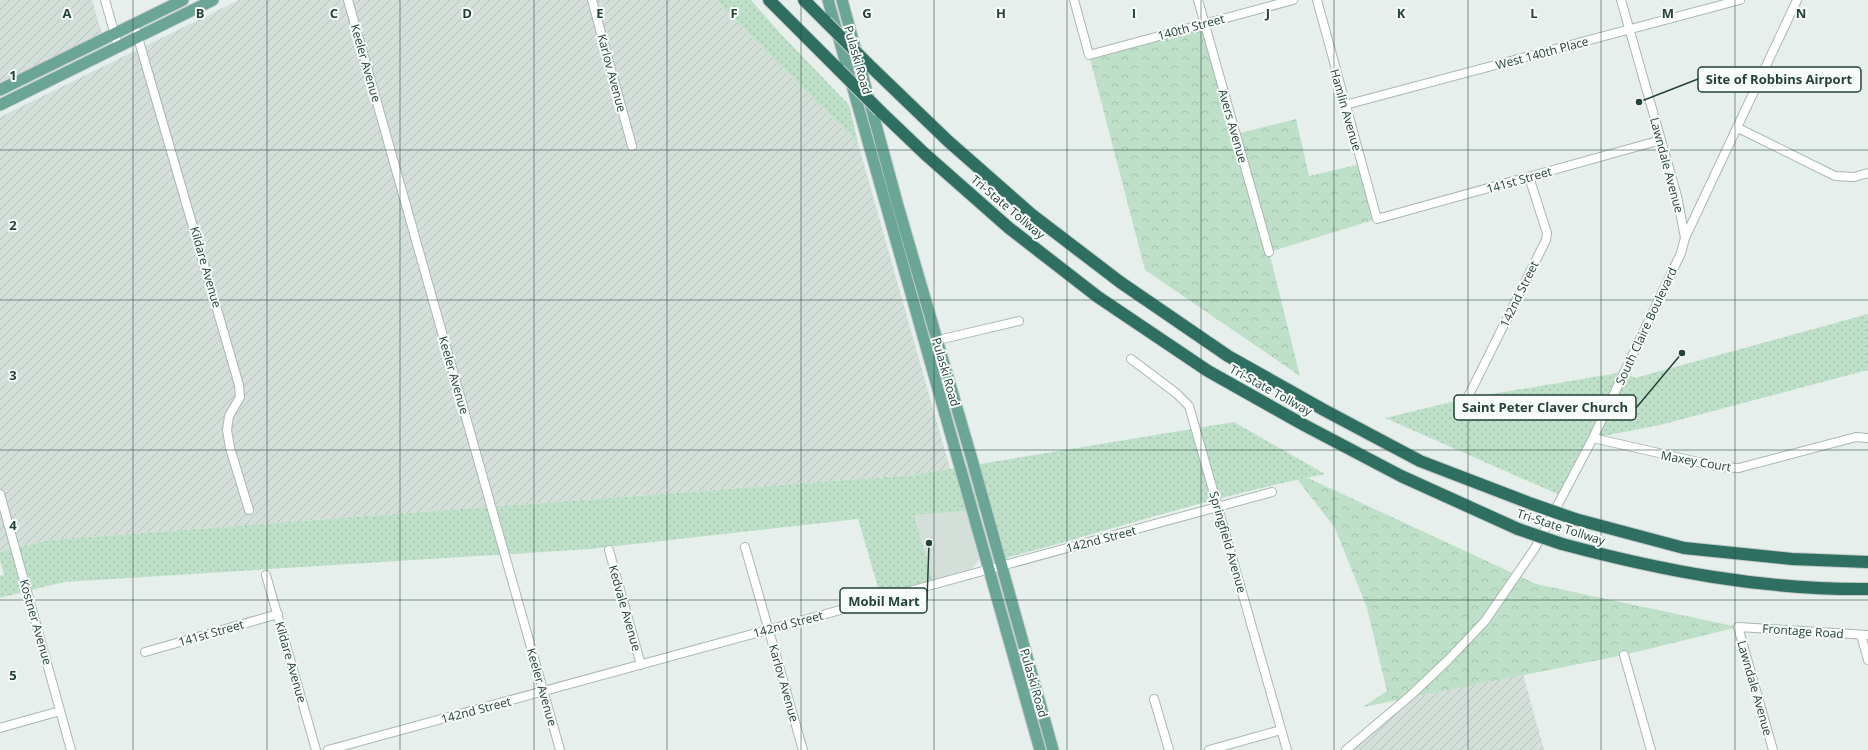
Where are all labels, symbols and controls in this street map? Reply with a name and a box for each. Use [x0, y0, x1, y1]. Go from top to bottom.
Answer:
text: A [63, 4, 72, 22]
text: B [196, 4, 205, 22]
text: C [330, 4, 338, 22]
text: D [462, 4, 472, 22]
text: E [596, 4, 604, 22]
text: F [730, 4, 738, 22]
text: G [862, 4, 872, 22]
text: H [996, 4, 1006, 22]
text: I [1132, 4, 1136, 22]
text: J [1265, 4, 1270, 22]
text: K [1397, 4, 1406, 22]
text: L [1530, 4, 1538, 22]
text: M [1662, 4, 1674, 22]
text: N [1796, 4, 1806, 22]
street label: 140th Street [1156, 10, 1226, 44]
street label: Keeler Avenue [347, 22, 385, 104]
street label: Pulaski Road [840, 23, 876, 97]
street label: Karlov Avenue [593, 32, 631, 114]
street label: West 140th Place [1494, 32, 1591, 74]
text: 1 [9, 66, 17, 84]
street label: Hamlin Avenue [1326, 67, 1366, 153]
callout: Site of Robbins Airport [1698, 67, 1861, 92]
text: Site of Robbins Airport [1706, 70, 1853, 88]
street label: Avers Avenue [1214, 87, 1252, 165]
street label: Lawndale Avenue [1646, 115, 1688, 215]
street label: 141st Street [1484, 163, 1554, 197]
street label: Tri-State Tollway [967, 171, 1049, 244]
text: 2 [9, 216, 17, 234]
street label: Kildare Avenue [186, 224, 226, 310]
street label: 142nd Street [1496, 258, 1542, 330]
street label: South Claire Boulevard [1611, 264, 1681, 388]
street label: Keeler Avenue [435, 334, 473, 416]
street label: Pulaski Road [928, 335, 964, 409]
street label: Tri-State Tollway [1227, 360, 1316, 420]
text: 3 [9, 366, 17, 384]
callout: Saint Peter Claver Church [1454, 395, 1636, 420]
text: Saint Peter Claver Church [1462, 398, 1628, 416]
street label: Maxey Court [1660, 446, 1732, 476]
street label: Springfield Avenue [1205, 489, 1251, 595]
street label: Tri-State Tollway [1515, 505, 1608, 550]
text: 4 [9, 516, 17, 534]
street label: 142nd Street [1064, 521, 1138, 557]
street label: Kedvale Avenue [605, 563, 645, 653]
street label: Kostner Avenue [16, 577, 56, 667]
callout: Mobil Mart [840, 588, 927, 613]
text: Mobil Mart [848, 592, 920, 610]
street label: 142nd Street [751, 606, 825, 642]
street label: 141st Street [176, 616, 246, 650]
street label: Kildare Avenue [271, 619, 311, 705]
street label: Frontage Road [1762, 620, 1844, 642]
street label: Lawndale Avenue [1733, 638, 1777, 738]
street label: Karlov Avenue [765, 642, 803, 724]
street label: Keeler Avenue [523, 646, 561, 728]
street label: Pulaski Road [1016, 646, 1052, 720]
text: 5 [9, 666, 17, 684]
street label: 142nd Street [439, 692, 513, 728]

